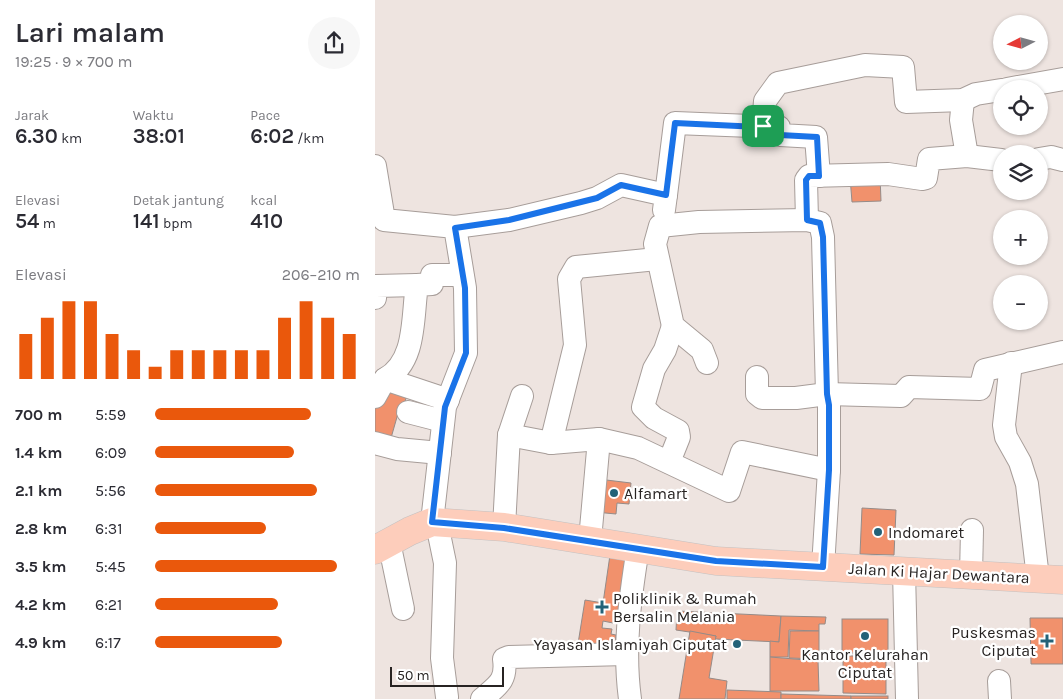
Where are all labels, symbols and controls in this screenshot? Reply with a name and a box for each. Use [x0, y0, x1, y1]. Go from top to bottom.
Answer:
north arrow [993, 15, 1047, 70]
map controls [993, 15, 1048, 330]
text: Lari malam [15, 16, 165, 49]
button: share [308, 17, 360, 69]
text: 19:25 · 9 × 700 m [15, 52, 133, 71]
button: locate [993, 80, 1048, 135]
pin [742, 105, 784, 147]
text: Jarak [15, 107, 49, 124]
text: Waktu [133, 107, 174, 124]
text: Pace [250, 107, 280, 124]
icon: arrive [749, 112, 777, 140]
text: 6.30 [15, 124, 58, 148]
text: 38:01 [133, 124, 185, 148]
text: 6:02 [250, 124, 294, 148]
text: km [58, 130, 82, 147]
text: /km [294, 130, 324, 147]
button: layers [993, 145, 1048, 200]
text: Elevasi [15, 192, 60, 209]
text: Detak jantung [133, 192, 224, 209]
text: kcal [250, 192, 277, 209]
text: 54 [15, 209, 39, 233]
text: 141 [133, 209, 160, 233]
text: 410 [250, 209, 283, 233]
button: + [993, 210, 1048, 265]
text: m [39, 215, 56, 232]
text: bpm [160, 215, 193, 232]
text: Elevasi [15, 265, 67, 284]
text: 206–210 m [282, 265, 360, 284]
button: − [993, 275, 1048, 330]
text: 700 m [15, 405, 62, 424]
text: 5:59 [95, 405, 126, 424]
text: 1.4 km [15, 443, 62, 462]
text: 6:09 [95, 443, 127, 462]
text: 2.1 km [15, 481, 63, 500]
text: 5:56 [95, 481, 126, 500]
place label: Alfamart [624, 484, 688, 503]
marker: Alfamart [608, 487, 620, 499]
text: 2.8 km [15, 519, 67, 538]
text: 6:31 [95, 519, 123, 538]
place label: Indomaret [888, 523, 964, 542]
marker: Indomaret [872, 526, 884, 538]
text: 3.5 km [15, 557, 66, 576]
text: 5:45 [95, 557, 126, 576]
street label: Jalan Ki Hajar Dewantara [848, 559, 1030, 587]
place label: Poliklinik & Rumah Bersalin Melania [613, 589, 757, 626]
text: 4.2 km [15, 595, 66, 614]
text: 6:21 [95, 595, 122, 614]
marker: Poliklinik & Rumah Bersalin Melania [595, 600, 609, 614]
place label: Puskesmas Ciputat [951, 623, 1036, 660]
marker: Kantor Kelurahan Ciputat [859, 630, 871, 642]
text: 4.9 km [15, 633, 66, 652]
text: 6:17 [95, 633, 121, 652]
marker: Puskesmas Ciputat [1040, 634, 1054, 648]
place label: Yayasan Islamiyah Ciputat [533, 635, 727, 654]
marker: Yayasan Islamiyah Ciputat [731, 638, 743, 650]
place label: Kantor Kelurahan Ciputat [801, 645, 929, 682]
scale bar [390, 664, 504, 687]
text: 50 m [397, 667, 430, 684]

